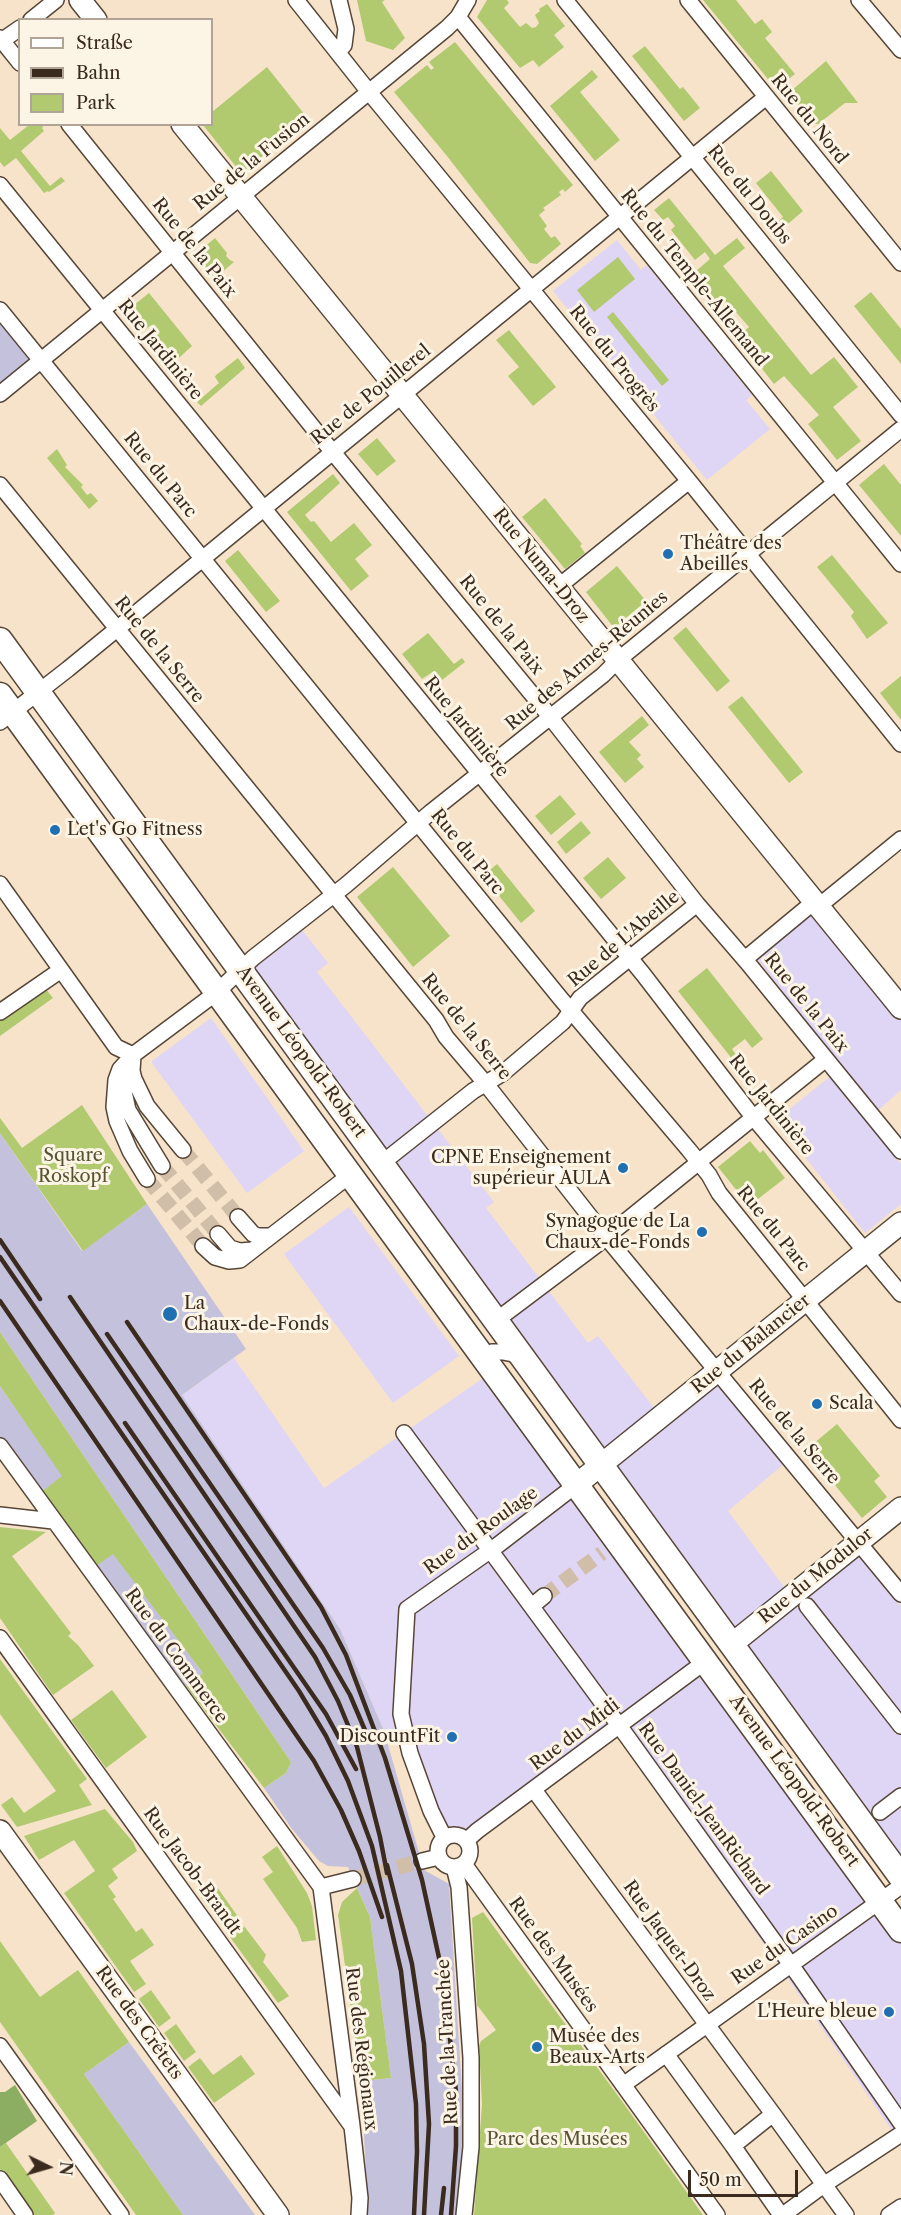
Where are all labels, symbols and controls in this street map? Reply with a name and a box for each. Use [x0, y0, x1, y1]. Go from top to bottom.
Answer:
legend [18, 18, 213, 126]
text: Straße [76, 32, 133, 54]
text: Bahn [76, 62, 121, 84]
street label: Rue du Nord [766, 70, 852, 168]
text: Park [76, 92, 115, 114]
street label: Rue de la Fusion [190, 109, 314, 215]
street label: Rue du Doubs [702, 141, 796, 249]
street label: Rue du Temple-Allemand [616, 185, 772, 371]
street label: Rue de la Paix [147, 194, 241, 302]
street label: Rue Jardinière [113, 295, 207, 405]
street label: Rue du Progrès [564, 301, 664, 417]
street label: Rue de Pouillerel [307, 340, 435, 450]
street label: Rue du Parc [119, 428, 201, 522]
street label: Rue Numa-Droz [488, 504, 594, 628]
place label: Théâtre des Abeilles [680, 533, 782, 576]
marker: Théâtre des Abeilles [661, 547, 675, 561]
street label: Rue de la Paix [454, 571, 548, 679]
street label: Rue des Armes-Réunies [501, 587, 673, 735]
street label: Rue de la Serre [110, 593, 208, 707]
street label: Rue Jardinière [419, 672, 513, 782]
street label: Rue du Parc [426, 805, 508, 899]
place label: Let's Go Fitness [67, 819, 202, 841]
marker: Let's Go Fitness [48, 823, 62, 837]
street label: Rue de L'Abeille [564, 886, 684, 992]
street label: Rue de la Paix [759, 949, 853, 1057]
street label: Avenue Léopold-Robert [231, 962, 371, 1142]
street label: Rue de la Serre [417, 970, 515, 1084]
street label: Rue Jardinière [724, 1050, 818, 1160]
park label: Square Roskopf [38, 1145, 108, 1188]
place label: CPNE Enseignement supérieur AULA [431, 1147, 611, 1190]
marker: CPNE Enseignement supérieur AULA [616, 1161, 630, 1175]
street label: Rue du Parc [732, 1182, 814, 1276]
place label: Synagogue de La Chaux-de-Fonds [545, 1211, 690, 1254]
marker: Synagogue de La Chaux-de-Fonds [695, 1225, 709, 1239]
street label: Rue du Balancier [687, 1289, 815, 1399]
place label: La Chaux-de-Fonds [184, 1293, 329, 1336]
marker: La Chaux-de-Fonds [161, 1305, 179, 1323]
street label: Rue de la Serre [744, 1375, 844, 1489]
place label: Scala [829, 1393, 874, 1415]
marker: Scala [810, 1397, 824, 1411]
street label: Rue du Roulage [420, 1482, 542, 1580]
street label: Rue du Modulor [755, 1523, 877, 1629]
street label: Rue du Commerce [120, 1584, 232, 1728]
street label: Avenue Léopold-Robert [724, 1691, 864, 1871]
street label: Rue du Midi [526, 1694, 624, 1776]
street label: Rue Daniel-JeanRichard [633, 1719, 773, 1899]
place label: DiscountFit [339, 1726, 440, 1748]
marker: DiscountFit [445, 1730, 459, 1744]
street label: Rue Jacob-Brandt [139, 1803, 245, 1939]
street label: Rue Jaquet-Droz [618, 1877, 720, 2005]
street label: Rue des Musées [504, 1893, 602, 2017]
street label: Rue du Casino [728, 1900, 842, 1990]
street label: Rue de la Tranchée [433, 1958, 463, 2126]
street label: Rue des Crêtets [91, 1962, 187, 2084]
street label: Rue des Régionaux [340, 1966, 382, 2132]
place label: L'Heure bleue [757, 2001, 877, 2023]
marker: L'Heure bleue [882, 2005, 896, 2019]
place label: Musée des Beaux-Arts [549, 2026, 645, 2068]
marker: Musée des Beaux-Arts [530, 2040, 544, 2054]
park label: Parc des Musées [486, 2129, 628, 2151]
north arrow [18, 2137, 78, 2197]
scale bar [691, 2158, 800, 2196]
text: N [55, 2161, 76, 2176]
text: 50 m [699, 2169, 742, 2191]

